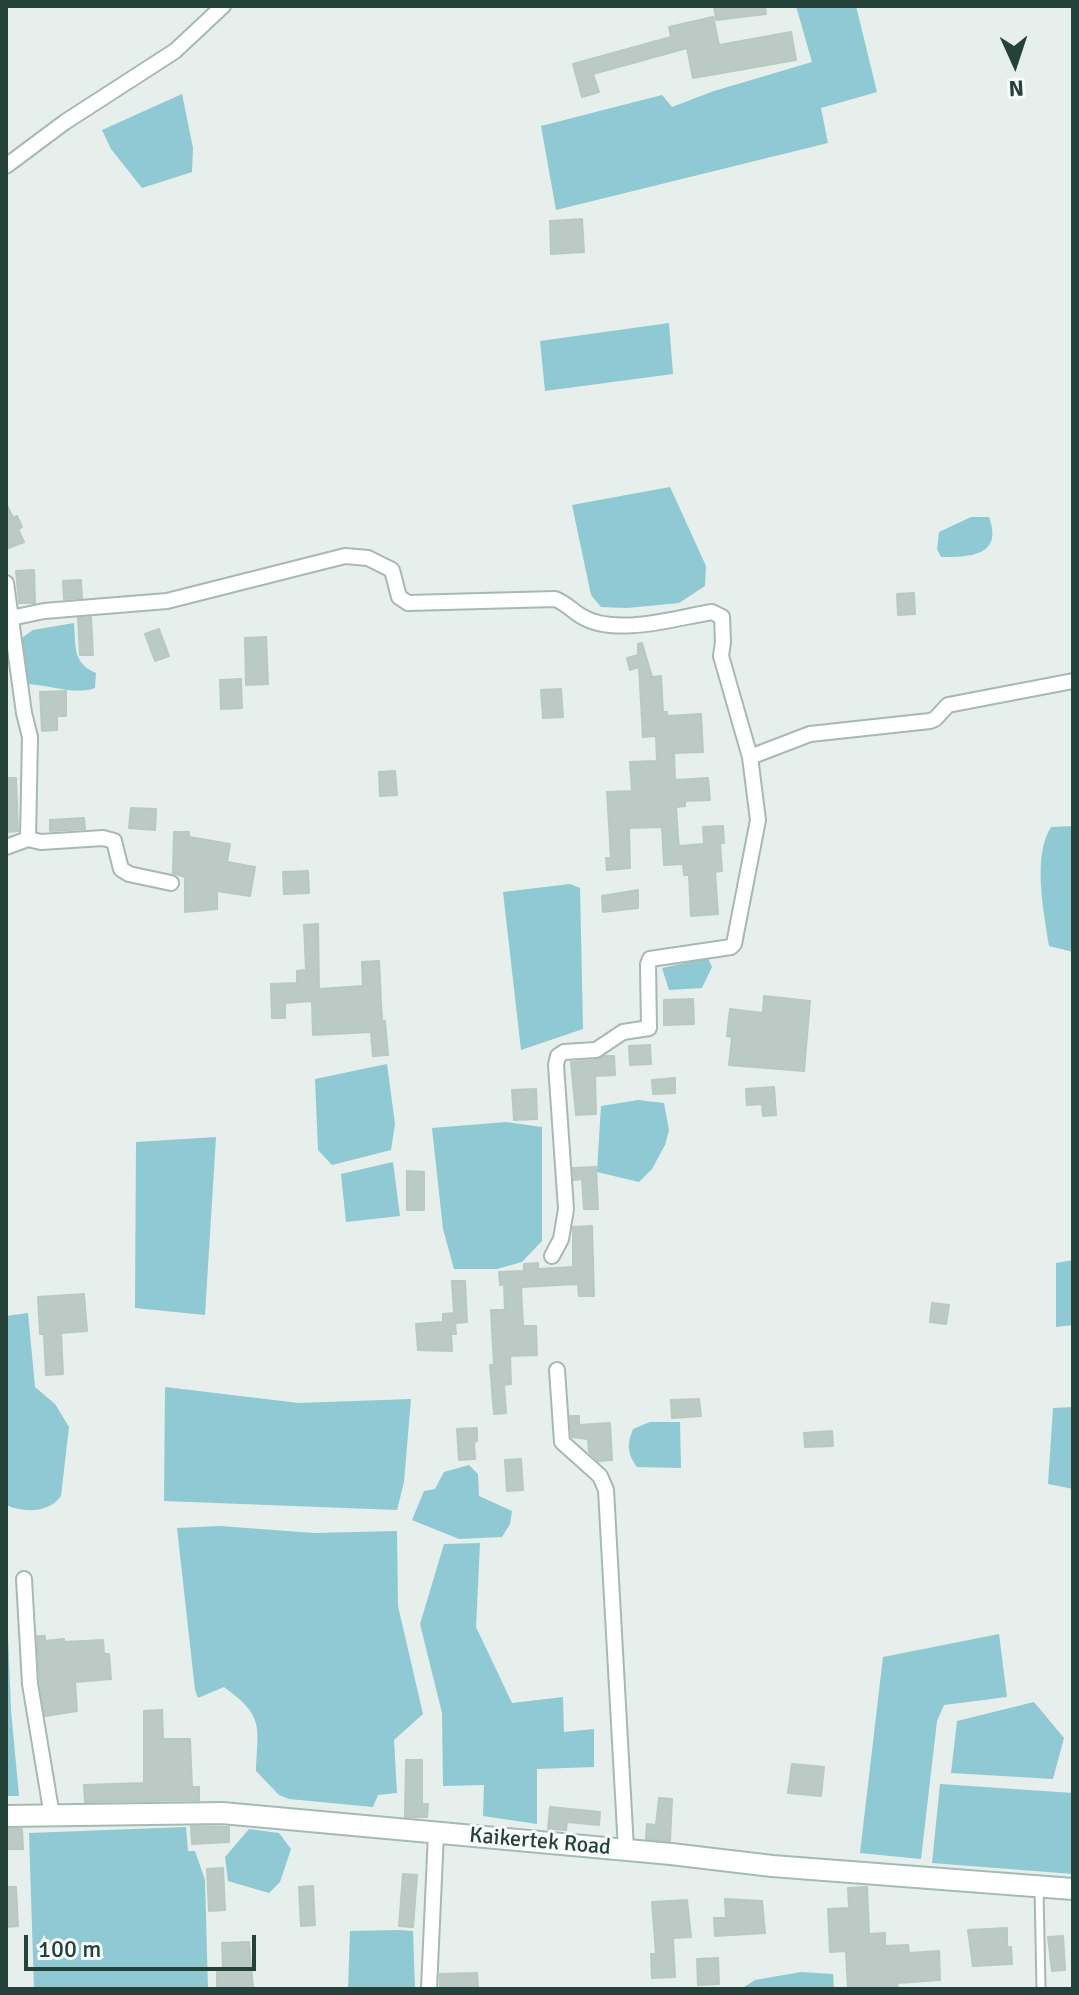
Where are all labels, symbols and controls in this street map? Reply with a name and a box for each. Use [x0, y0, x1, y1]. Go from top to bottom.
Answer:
north arrow [975, 24, 1055, 104]
text: N [1008, 75, 1025, 102]
street label: Kaikertek Road [468, 1823, 612, 1861]
scale bar [28, 1919, 260, 1969]
text: 100 m [38, 1934, 101, 1964]

